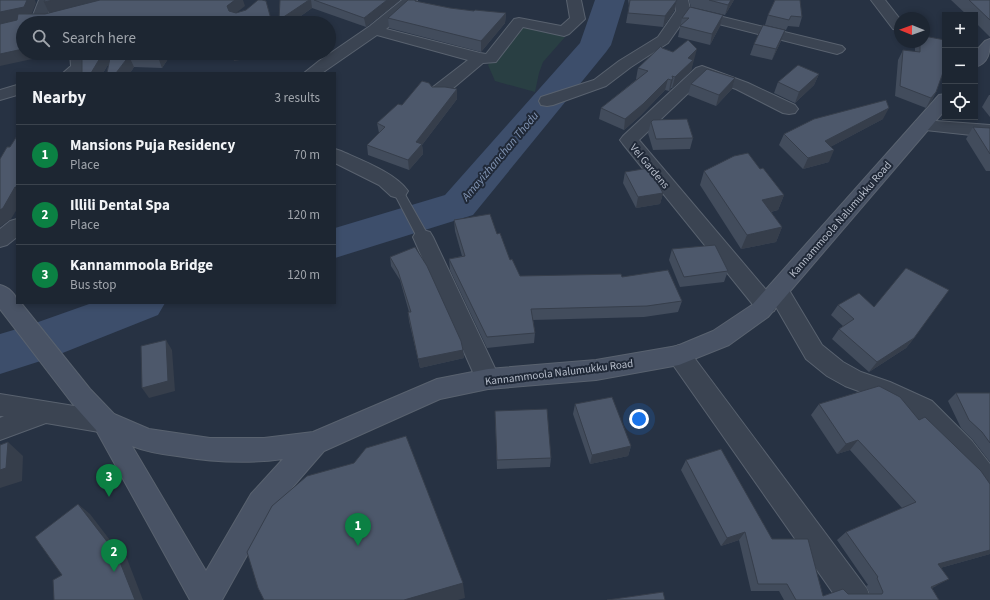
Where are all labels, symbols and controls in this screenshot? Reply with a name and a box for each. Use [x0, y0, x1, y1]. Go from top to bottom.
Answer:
north arrow [894, 12, 930, 48]
map controls [942, 12, 978, 120]
button: + [942, 12, 978, 48]
search box [16, 16, 336, 60]
icon: search [30, 27, 52, 49]
text: Search here [62, 28, 136, 49]
button: − [942, 48, 978, 84]
button: locate [942, 84, 978, 120]
text: Nearby [32, 86, 86, 110]
text: 3 results [275, 89, 320, 107]
water label: Amayizhanchan Thodu [457, 108, 543, 206]
text: Mansions Puja Residency [70, 135, 235, 156]
street label: Vel Gardens [626, 141, 673, 192]
text: 1 [42, 146, 48, 164]
text: 70 m [294, 146, 320, 164]
text: Place [70, 156, 99, 174]
street label: Kannammoola Nalumukku Road [786, 158, 895, 281]
text: Illili Dental Spa [70, 195, 170, 216]
text: 2 [42, 206, 48, 224]
text: 120 m [287, 206, 320, 224]
text: Place [70, 216, 99, 234]
text: Kannammoola Bridge [70, 255, 213, 276]
text: 3 [42, 266, 48, 284]
text: 120 m [287, 266, 320, 284]
text: Bus stop [70, 276, 116, 294]
street label: Kannammoola Nalumukku Road [484, 356, 634, 389]
your location [629, 409, 649, 429]
pin: 3 [96, 464, 122, 497]
pin: 1 [345, 513, 371, 546]
pin: 2 [101, 539, 127, 572]

